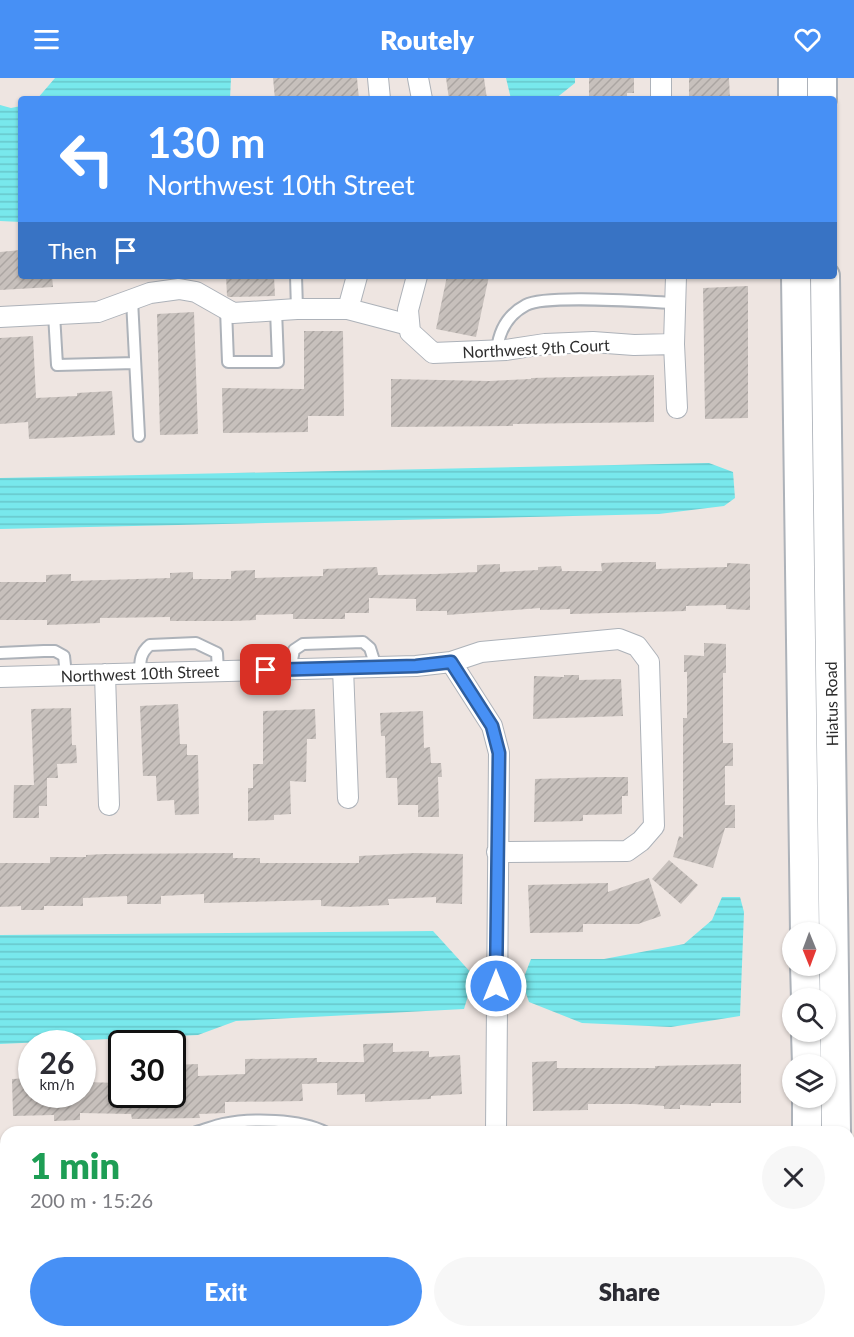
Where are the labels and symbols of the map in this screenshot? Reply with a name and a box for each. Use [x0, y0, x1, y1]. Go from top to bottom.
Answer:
street label: Northwest 9th Court [462, 335, 610, 361]
pin [240, 644, 291, 695]
street label: Northwest 10th Street [60, 661, 220, 685]
street label: Hiatus Road [821, 661, 841, 747]
north arrow [782, 922, 836, 976]
position arrow [464, 954, 528, 1018]
speed limit sign: 30 [108, 1030, 186, 1108]

